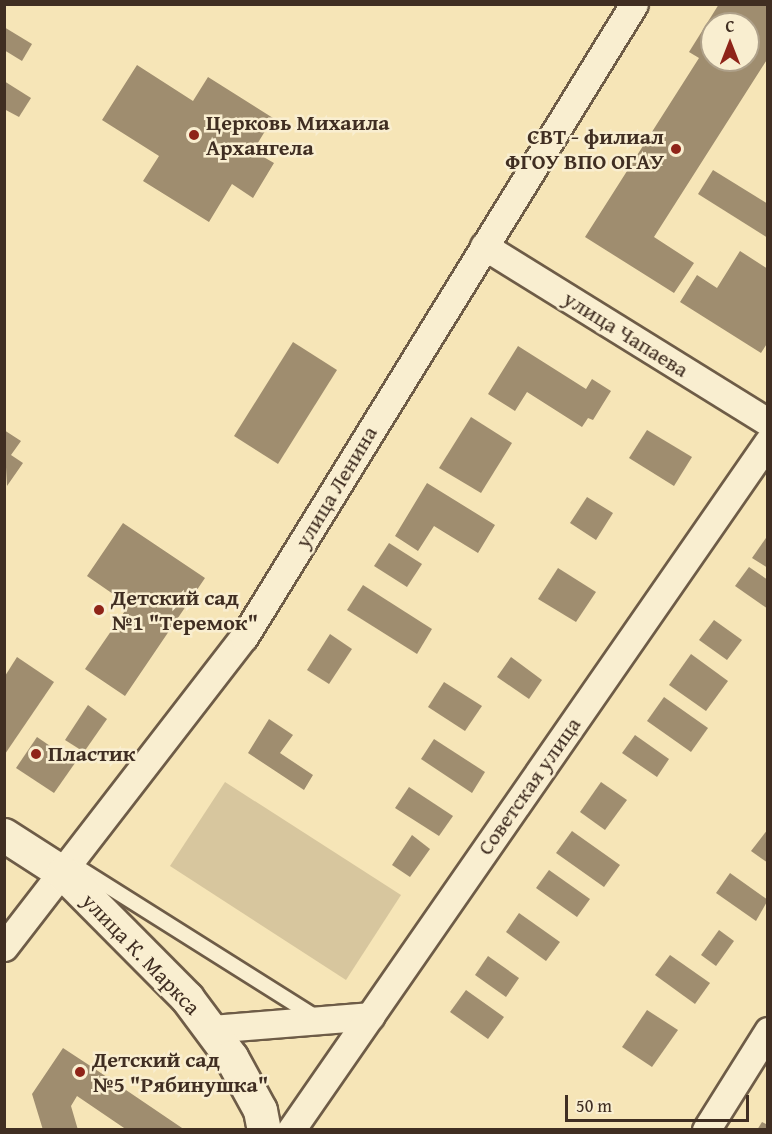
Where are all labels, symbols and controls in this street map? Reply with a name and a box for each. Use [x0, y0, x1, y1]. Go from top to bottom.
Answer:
north arrow [700, 12, 760, 72]
text: С [725, 14, 735, 38]
place label: Церковь Михаила Архангела [206, 109, 390, 160]
place label: СВТ - филиал ФГОУ ВПО ОГАУ [505, 123, 664, 174]
marker: Церковь Михаила Архангела [187, 128, 201, 142]
marker: СВТ - филиал ФГОУ ВПО ОГАУ [669, 142, 683, 156]
street label: улица Чапаева [559, 285, 693, 383]
street label: улица Ленина [289, 421, 383, 553]
place label: Детский сад №1 "Теремок" [111, 584, 258, 636]
marker: Детский сад №1 "Теремок" [92, 603, 106, 617]
street label: Советская улица [472, 712, 586, 860]
place label: Пластик [48, 741, 135, 767]
marker: Пластик [29, 747, 43, 761]
street label: улица К. Маркса [76, 888, 206, 1020]
place label: Детский сад №5 "Рябинушка" [92, 1046, 268, 1098]
marker: Детский сад №5 "Рябинушка" [73, 1065, 87, 1079]
scale bar [568, 1083, 752, 1121]
text: 50 m [576, 1092, 612, 1119]

